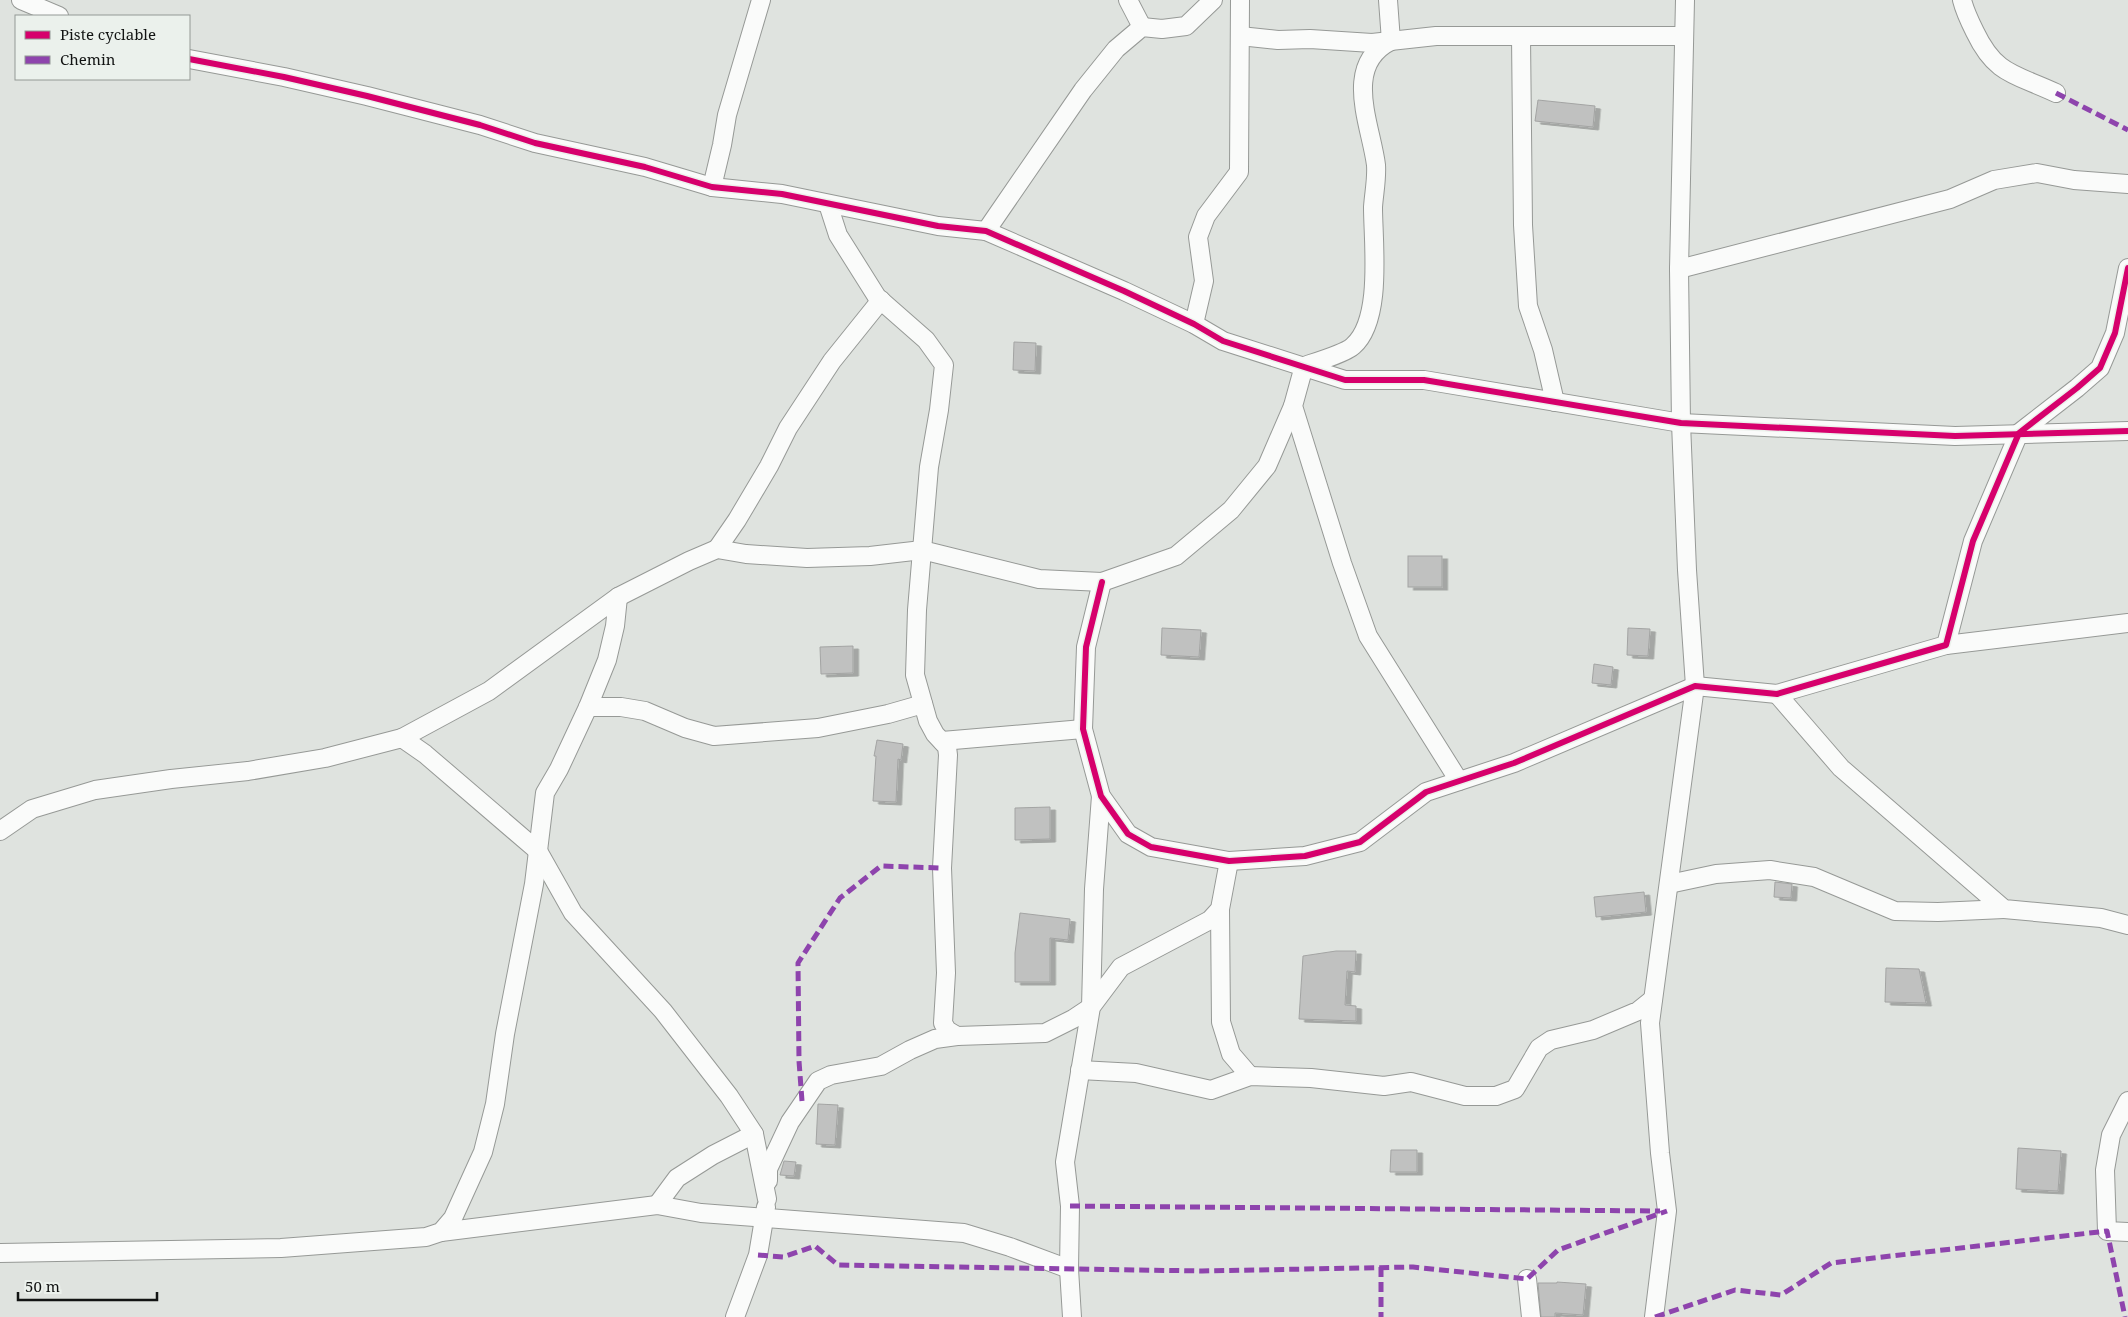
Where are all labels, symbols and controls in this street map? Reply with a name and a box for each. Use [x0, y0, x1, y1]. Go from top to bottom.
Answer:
legend [15, 15, 190, 80]
text: Piste cyclable [60, 24, 156, 44]
text: Chemin [60, 49, 116, 69]
scale bar [18, 1270, 156, 1302]
text: 50 m [25, 1276, 60, 1296]

